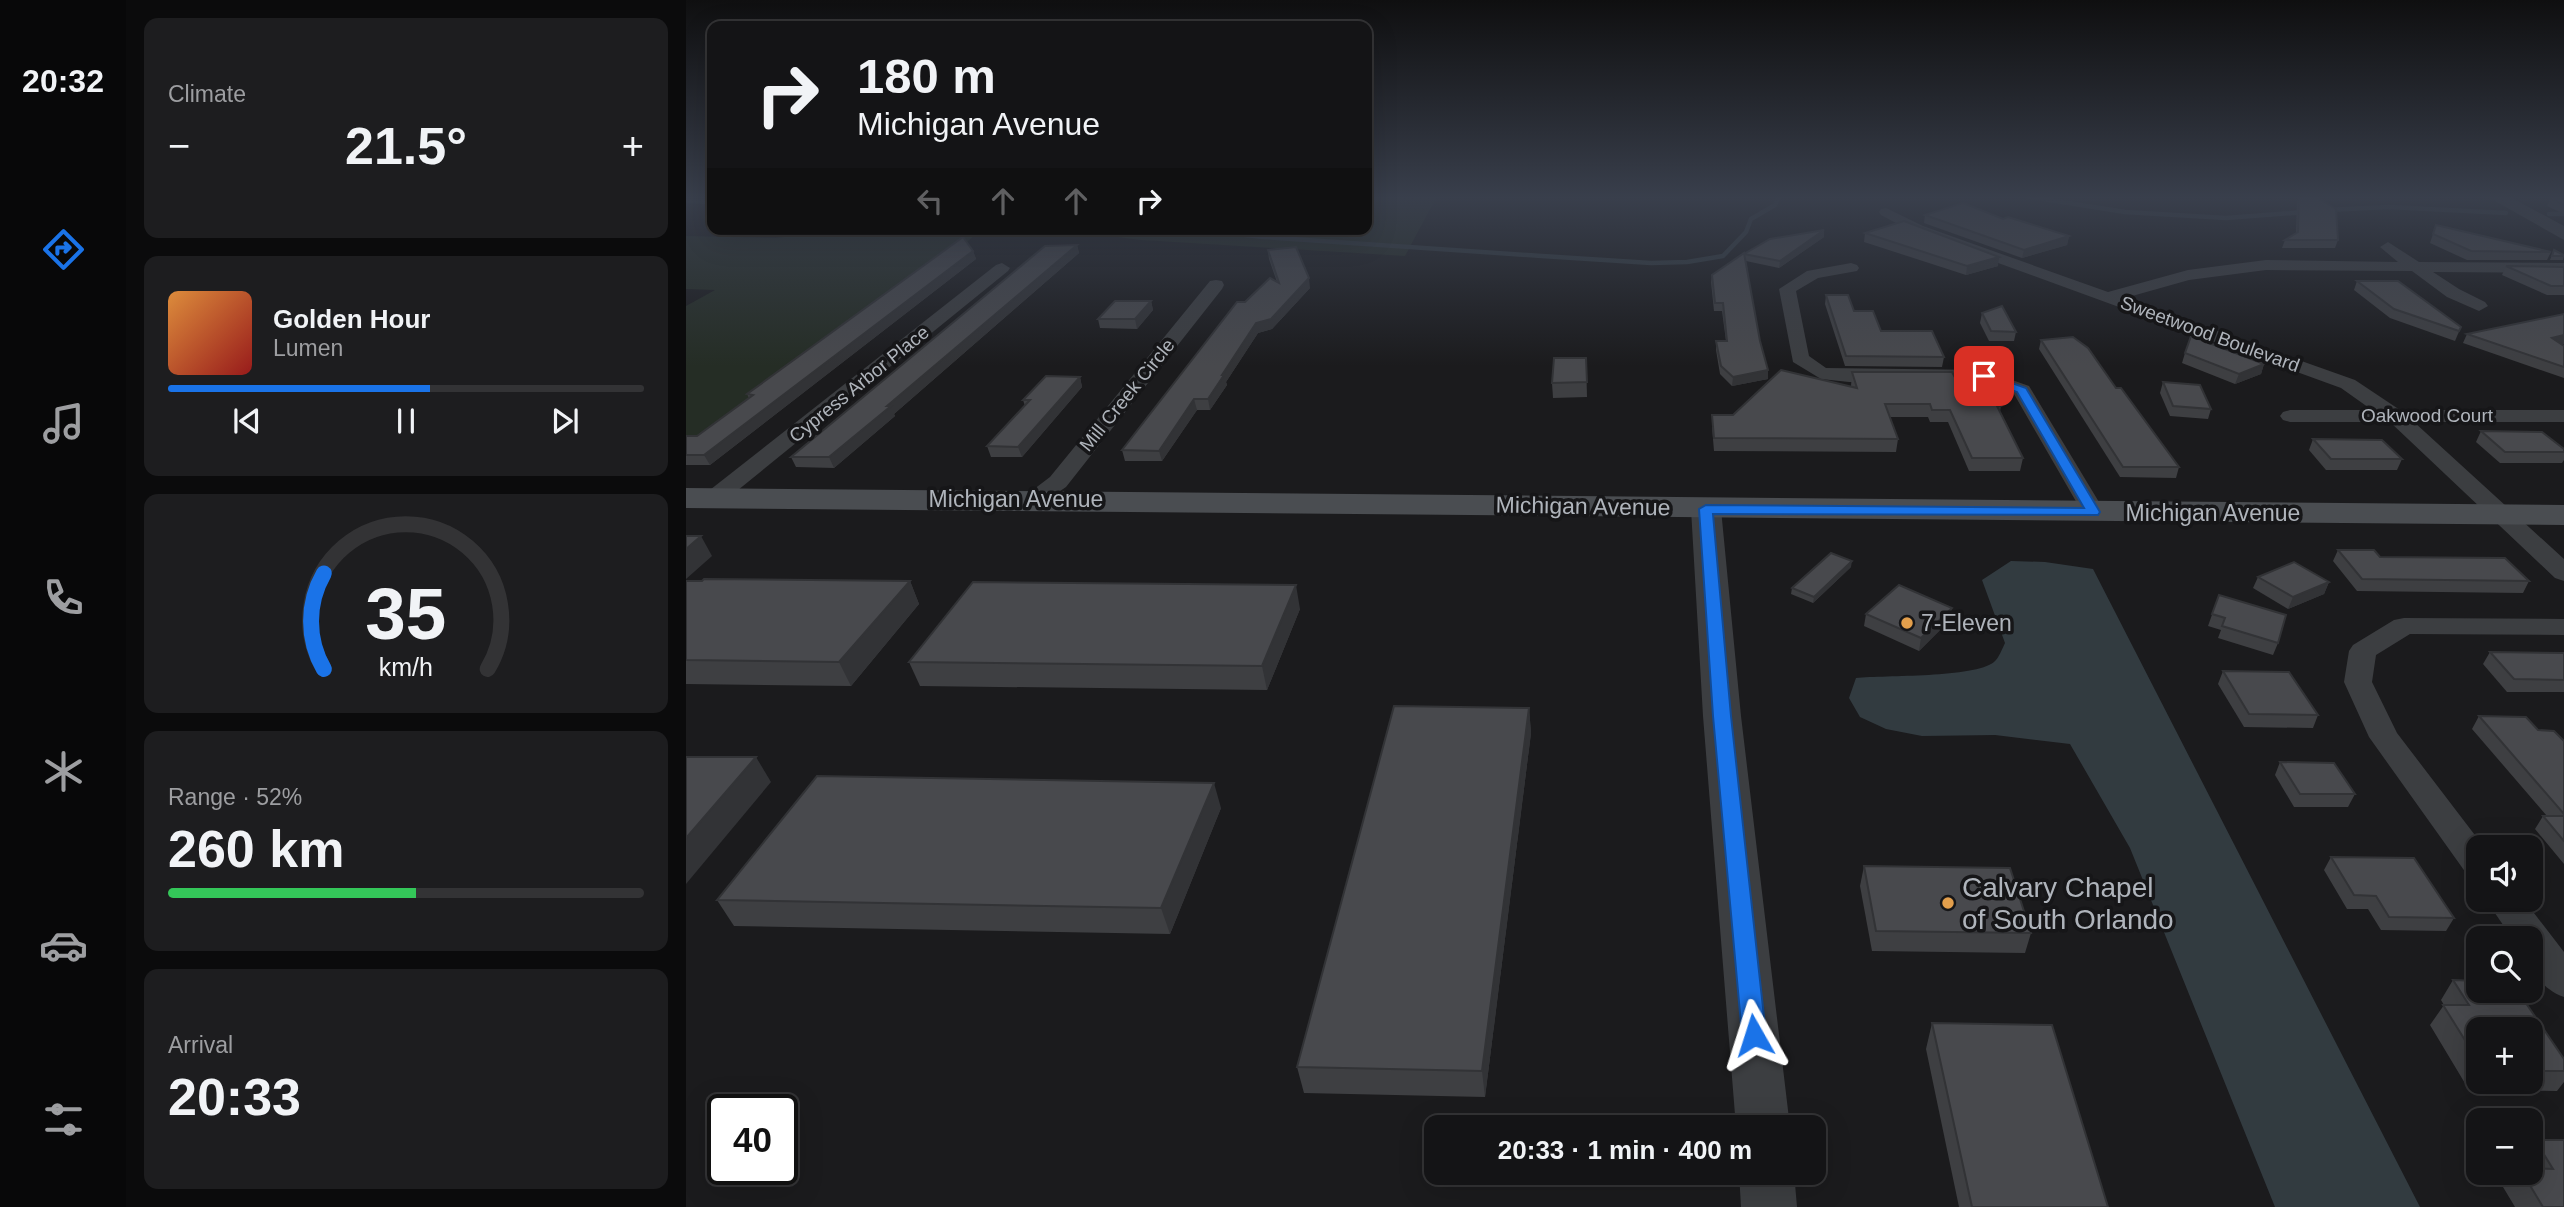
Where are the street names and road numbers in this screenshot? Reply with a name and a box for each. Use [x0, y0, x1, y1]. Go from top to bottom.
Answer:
street label: Sweetwood Boulevard [2118, 292, 2302, 376]
street label: Cypress Arbor Place [785, 321, 933, 447]
street label: Mill Creek Circle [1075, 335, 1179, 455]
street label: Oakwood Court [2361, 405, 2494, 426]
street label: Michigan Avenue [929, 486, 1103, 512]
street label: Michigan Avenue [1495, 491, 1671, 521]
street label: Michigan Avenue [2126, 500, 2300, 526]

